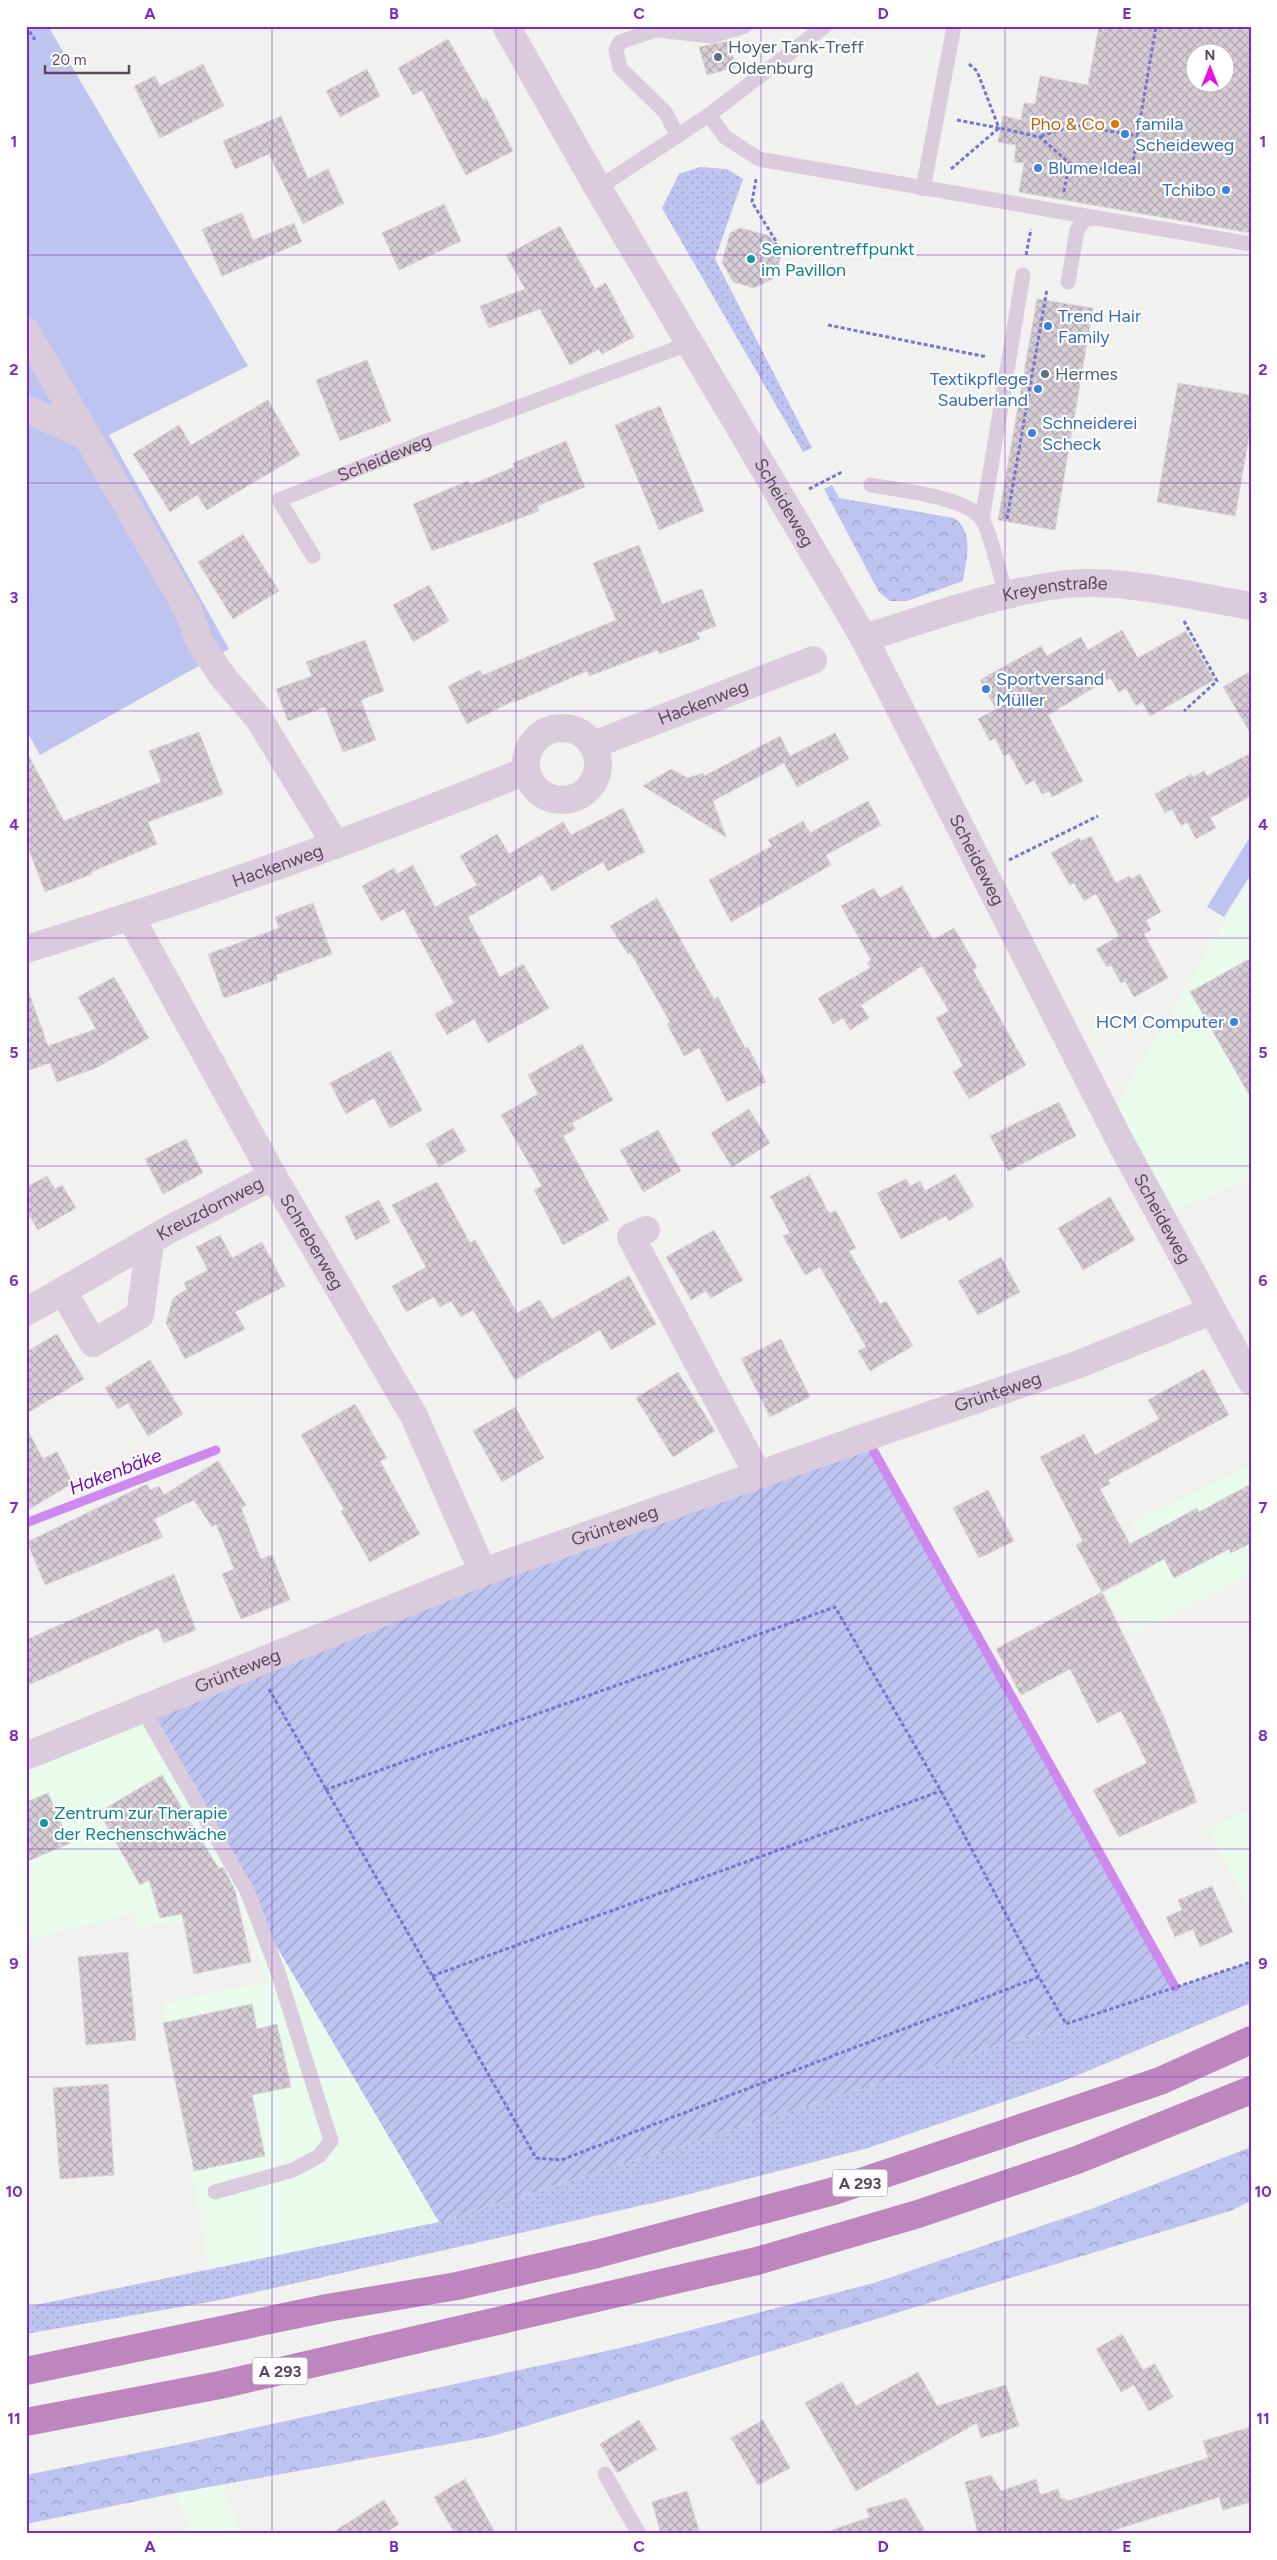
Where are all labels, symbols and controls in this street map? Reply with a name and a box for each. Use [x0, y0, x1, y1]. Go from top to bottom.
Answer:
text: A [144, 4, 156, 23]
text: B [389, 4, 399, 23]
text: C [633, 4, 645, 23]
text: D [877, 4, 889, 23]
text: E [1122, 4, 1132, 23]
place label: Hoyer Tank-Treff Oldenburg [728, 36, 864, 79]
scale bar [45, 42, 129, 74]
north arrow [1184, 42, 1234, 92]
text: N [1205, 47, 1215, 64]
text: 20 m [52, 51, 86, 69]
marker: Hoyer Tank-Treff Oldenburg [712, 51, 724, 63]
place label: Pho & Co [1030, 113, 1105, 135]
place label: famila Scheideweg [1135, 113, 1234, 156]
marker: Pho & Co [1109, 118, 1121, 130]
marker: famila Scheideweg [1119, 128, 1131, 140]
text: 1 [11, 132, 17, 151]
text: 1 [1260, 132, 1266, 151]
place label: Blume Ideal [1048, 157, 1141, 179]
marker: Blume Ideal [1032, 162, 1044, 174]
place label: Tchibo [1162, 179, 1216, 201]
marker: Tchibo [1220, 184, 1232, 196]
place label: Seniorentreffpunkt im Pavillon [761, 238, 915, 281]
marker: Seniorentreffpunkt im Pavillon [745, 253, 757, 265]
place label: Trend Hair Family [1058, 305, 1141, 348]
marker: Trend Hair Family [1042, 320, 1054, 332]
text: 2 [9, 360, 19, 379]
text: 2 [1258, 360, 1268, 379]
place label: Hermes [1055, 363, 1118, 385]
place label: Textikpflege Sauberland [930, 368, 1028, 411]
marker: Hermes [1039, 368, 1051, 380]
marker: Textikpflege Sauberland [1032, 383, 1044, 395]
place label: Schneiderei Scheck [1042, 412, 1137, 455]
marker: Schneiderei Scheck [1026, 427, 1038, 439]
street label: Scheideweg [334, 429, 434, 487]
street label: Scheideweg [749, 454, 819, 551]
street label: Kreyenstraße [1000, 572, 1108, 607]
text: 3 [10, 588, 19, 607]
text: 3 [1259, 588, 1268, 607]
place label: Sportversand Müller [996, 668, 1104, 711]
street label: Hackenweg [655, 675, 751, 730]
marker: Sportversand Müller [980, 683, 992, 695]
street label: Scheideweg [945, 811, 1009, 909]
text: 4 [9, 815, 19, 834]
text: 4 [1258, 815, 1268, 834]
street label: Hackenweg [229, 839, 326, 892]
place label: HCM Computer [1096, 1011, 1224, 1033]
marker: HCM Computer [1228, 1016, 1240, 1028]
text: 5 [9, 1043, 19, 1062]
text: 5 [1258, 1043, 1268, 1062]
street label: Scheideweg [1129, 1170, 1196, 1268]
street label: Kreuzdornweg [153, 1172, 267, 1246]
street label: Schreberweg [275, 1190, 348, 1294]
text: 6 [9, 1271, 19, 1290]
text: 6 [1258, 1271, 1268, 1290]
street label: Grünteweg [951, 1367, 1044, 1417]
water label: Hakenbäke [66, 1443, 165, 1500]
text: 7 [10, 1498, 19, 1517]
text: 7 [1259, 1498, 1268, 1517]
street label: Grünteweg [568, 1500, 661, 1551]
street label: Grünteweg [191, 1644, 284, 1698]
text: 8 [9, 1726, 19, 1745]
text: 8 [1258, 1726, 1268, 1745]
place label: Zentrum zur Therapie der Rechenschwäche [54, 1802, 227, 1845]
marker: Zentrum zur Therapie der Rechenschwäche [38, 1817, 50, 1829]
text: 9 [9, 1954, 19, 1973]
text: 9 [1258, 1954, 1268, 1973]
road number: A 293 [832, 2170, 888, 2196]
text: 10 [5, 2182, 23, 2201]
text: 10 [1254, 2182, 1272, 2201]
road number: A 293 [252, 2358, 308, 2384]
text: 11 [7, 2409, 21, 2428]
text: 11 [1256, 2409, 1270, 2428]
text: A [144, 2537, 156, 2556]
text: B [389, 2537, 399, 2556]
text: C [633, 2537, 645, 2556]
text: D [877, 2537, 889, 2556]
text: E [1122, 2537, 1132, 2556]

